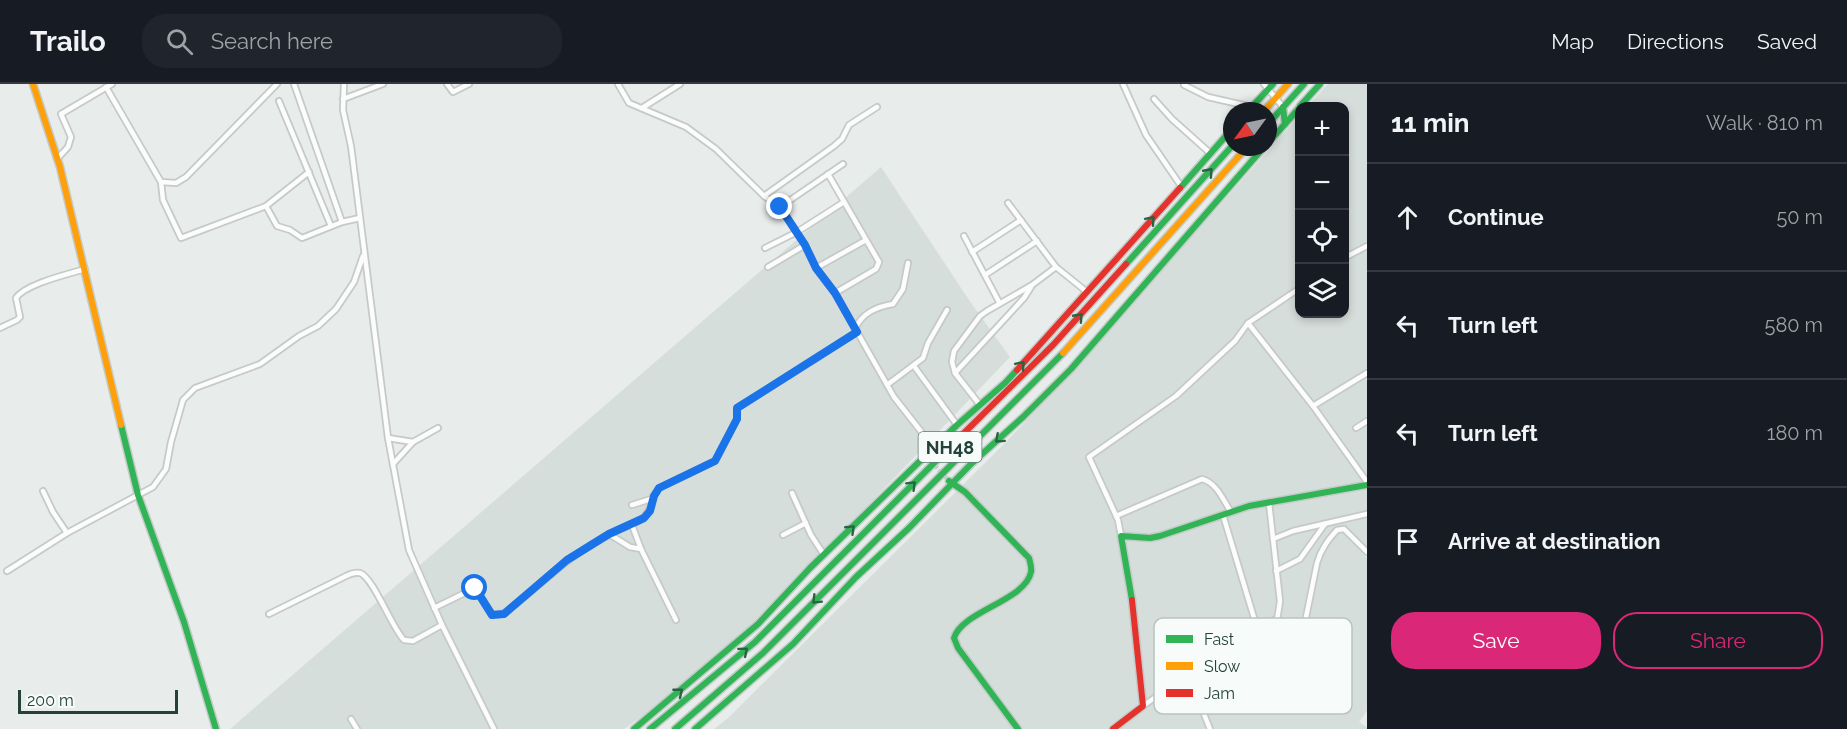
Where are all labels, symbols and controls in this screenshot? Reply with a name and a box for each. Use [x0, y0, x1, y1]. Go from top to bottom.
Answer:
search box [142, 14, 562, 68]
text: Trailo [30, 25, 106, 58]
icon: search [163, 25, 196, 58]
text: Search here [211, 28, 333, 54]
text: Map [1551, 29, 1594, 54]
text: Directions [1627, 29, 1724, 54]
text: Saved [1757, 29, 1817, 54]
north arrow [1223, 102, 1277, 156]
map controls [1295, 102, 1349, 318]
button: + [1295, 102, 1349, 156]
text: 11 min [1391, 108, 1469, 138]
text: Walk · 810 m [1706, 111, 1823, 135]
button: − [1295, 156, 1349, 210]
one-way arrow [1202, 168, 1213, 178]
route end [766, 193, 792, 219]
icon: ahead [1391, 201, 1424, 234]
text: Continue [1448, 204, 1544, 230]
text: 50 m [1776, 205, 1823, 229]
button: locate [1295, 210, 1349, 264]
one-way arrow [1144, 216, 1155, 227]
button: layers [1295, 264, 1349, 318]
icon: left [1391, 309, 1424, 342]
text: Turn left [1448, 312, 1538, 338]
one-way arrow [1072, 313, 1083, 323]
text: 580 m [1765, 313, 1823, 337]
one-way arrow [1014, 361, 1025, 371]
icon: left [1391, 417, 1424, 450]
text: Turn left [1448, 420, 1538, 446]
text: 180 m [1767, 421, 1823, 445]
road number: NH48 [918, 432, 982, 462]
one-way arrow [995, 432, 1006, 443]
one-way arrow [905, 482, 916, 493]
one-way arrow [844, 525, 854, 536]
icon: arrive [1391, 525, 1424, 558]
text: Arrive at destination [1448, 528, 1661, 554]
route start [461, 574, 487, 600]
one-way arrow [813, 593, 823, 604]
button: Save [1391, 612, 1601, 669]
button: Share [1613, 612, 1823, 669]
legend [1154, 618, 1352, 714]
text: Fast [1204, 630, 1235, 649]
one-way arrow [737, 648, 748, 659]
text: Slow [1204, 657, 1240, 676]
text: Jam [1204, 684, 1235, 703]
scale bar [18, 687, 178, 714]
one-way arrow [672, 689, 683, 700]
text: 200 m [27, 691, 74, 710]

